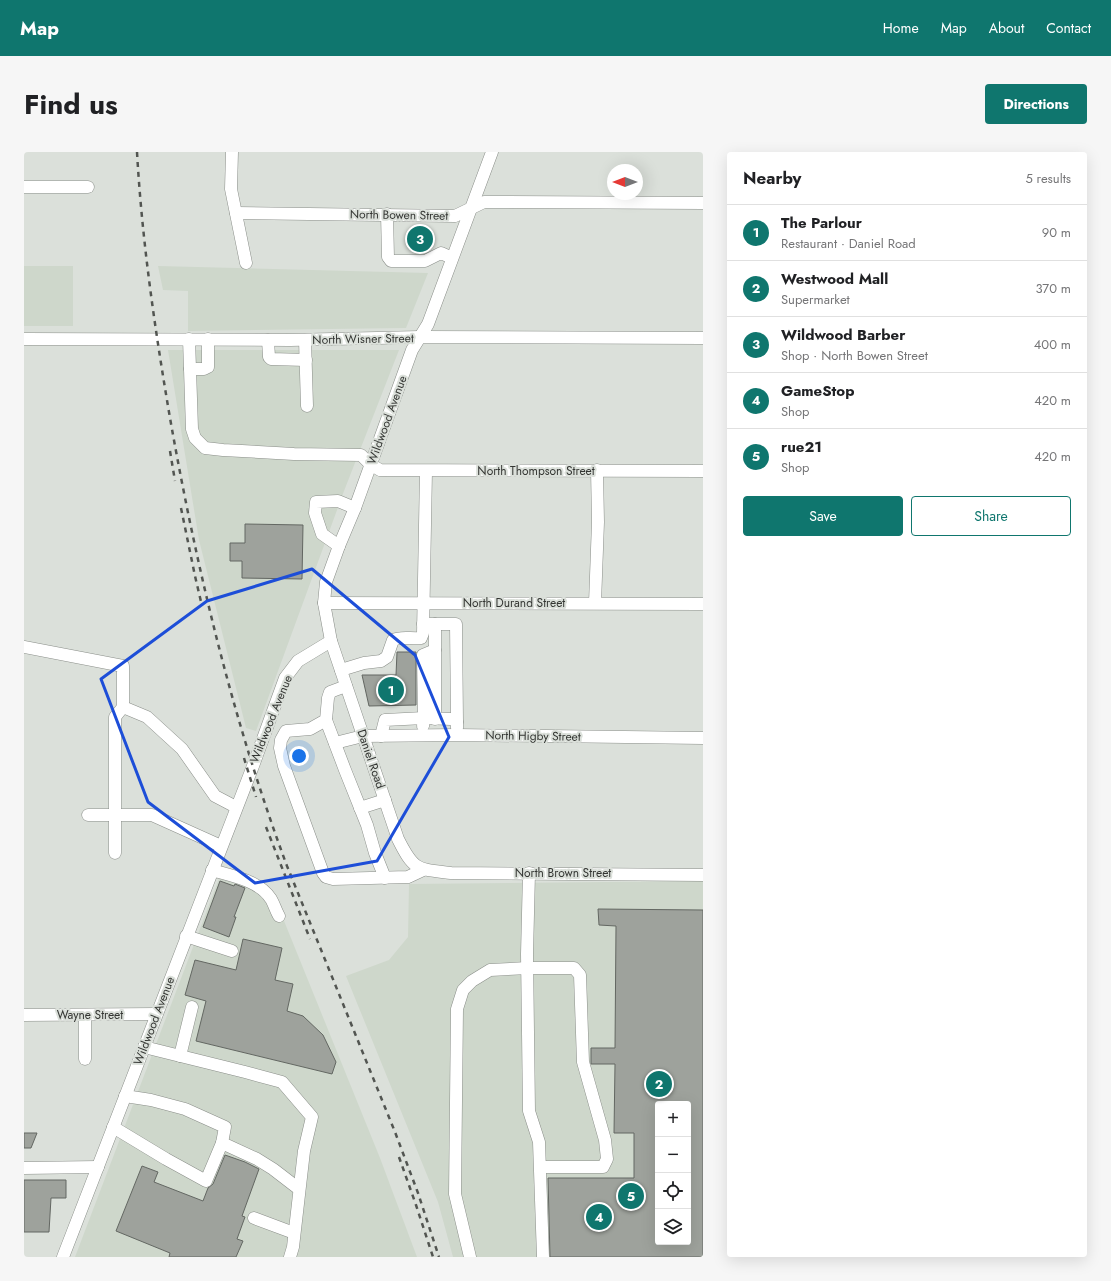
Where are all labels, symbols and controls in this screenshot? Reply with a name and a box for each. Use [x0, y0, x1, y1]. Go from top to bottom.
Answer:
text: Map [20, 15, 59, 42]
text: Home [883, 18, 919, 38]
text: Map [941, 18, 967, 38]
text: About [989, 18, 1024, 38]
text: Contact [1046, 18, 1091, 38]
text: Find us [24, 84, 118, 125]
button: Directions [985, 84, 1087, 124]
north arrow [607, 164, 643, 200]
text: Nearby [743, 166, 801, 190]
text: 5 results [1025, 169, 1071, 188]
street label: North Bowen Street [350, 205, 449, 225]
text: The Parlour [781, 212, 862, 234]
text: 1 [753, 223, 759, 242]
text: 90 m [1042, 223, 1071, 242]
pin: 3 [407, 224, 433, 254]
text: Restaurant · Daniel Road [781, 234, 916, 253]
text: Westwood Mall [781, 268, 888, 290]
text: 2 [752, 279, 760, 298]
text: 370 m [1035, 279, 1071, 298]
text: Supermarket [781, 290, 850, 309]
text: Wildwood Barber [781, 324, 905, 346]
street label: North Wisner Street [312, 329, 414, 349]
text: 3 [752, 335, 760, 354]
text: 400 m [1034, 335, 1071, 354]
text: Shop · North Bowen Street [781, 346, 928, 365]
street label: Wildwood Avenue [363, 373, 411, 467]
text: GameStop [781, 380, 854, 402]
text: 4 [751, 391, 761, 410]
text: 420 m [1034, 391, 1071, 410]
text: Shop [781, 402, 809, 421]
text: rue21 [781, 436, 822, 458]
text: 5 [752, 447, 760, 466]
text: 420 m [1034, 447, 1071, 466]
text: Shop [781, 458, 809, 477]
street label: North Thompson Street [477, 462, 595, 480]
button: Save [743, 496, 903, 536]
button: Share [911, 496, 1071, 536]
street label: North Durand Street [463, 594, 565, 612]
street label: Wildwood Avenue [245, 672, 297, 766]
pin: 1 [378, 675, 404, 705]
street label: North Higby Street [485, 726, 581, 746]
street label: Daniel Road [352, 727, 390, 791]
your location [289, 746, 309, 766]
street label: North Brown Street [515, 864, 611, 882]
street label: Wildwood Avenue [129, 974, 179, 1068]
street label: Wayne Street [57, 1006, 123, 1024]
pin: 2 [646, 1069, 672, 1099]
map controls [655, 1101, 691, 1245]
button: + [655, 1101, 691, 1137]
button: − [655, 1137, 691, 1173]
button: locate [655, 1173, 691, 1209]
pin: 5 [618, 1181, 644, 1211]
pin: 4 [586, 1202, 612, 1232]
button: layers [655, 1209, 691, 1245]

